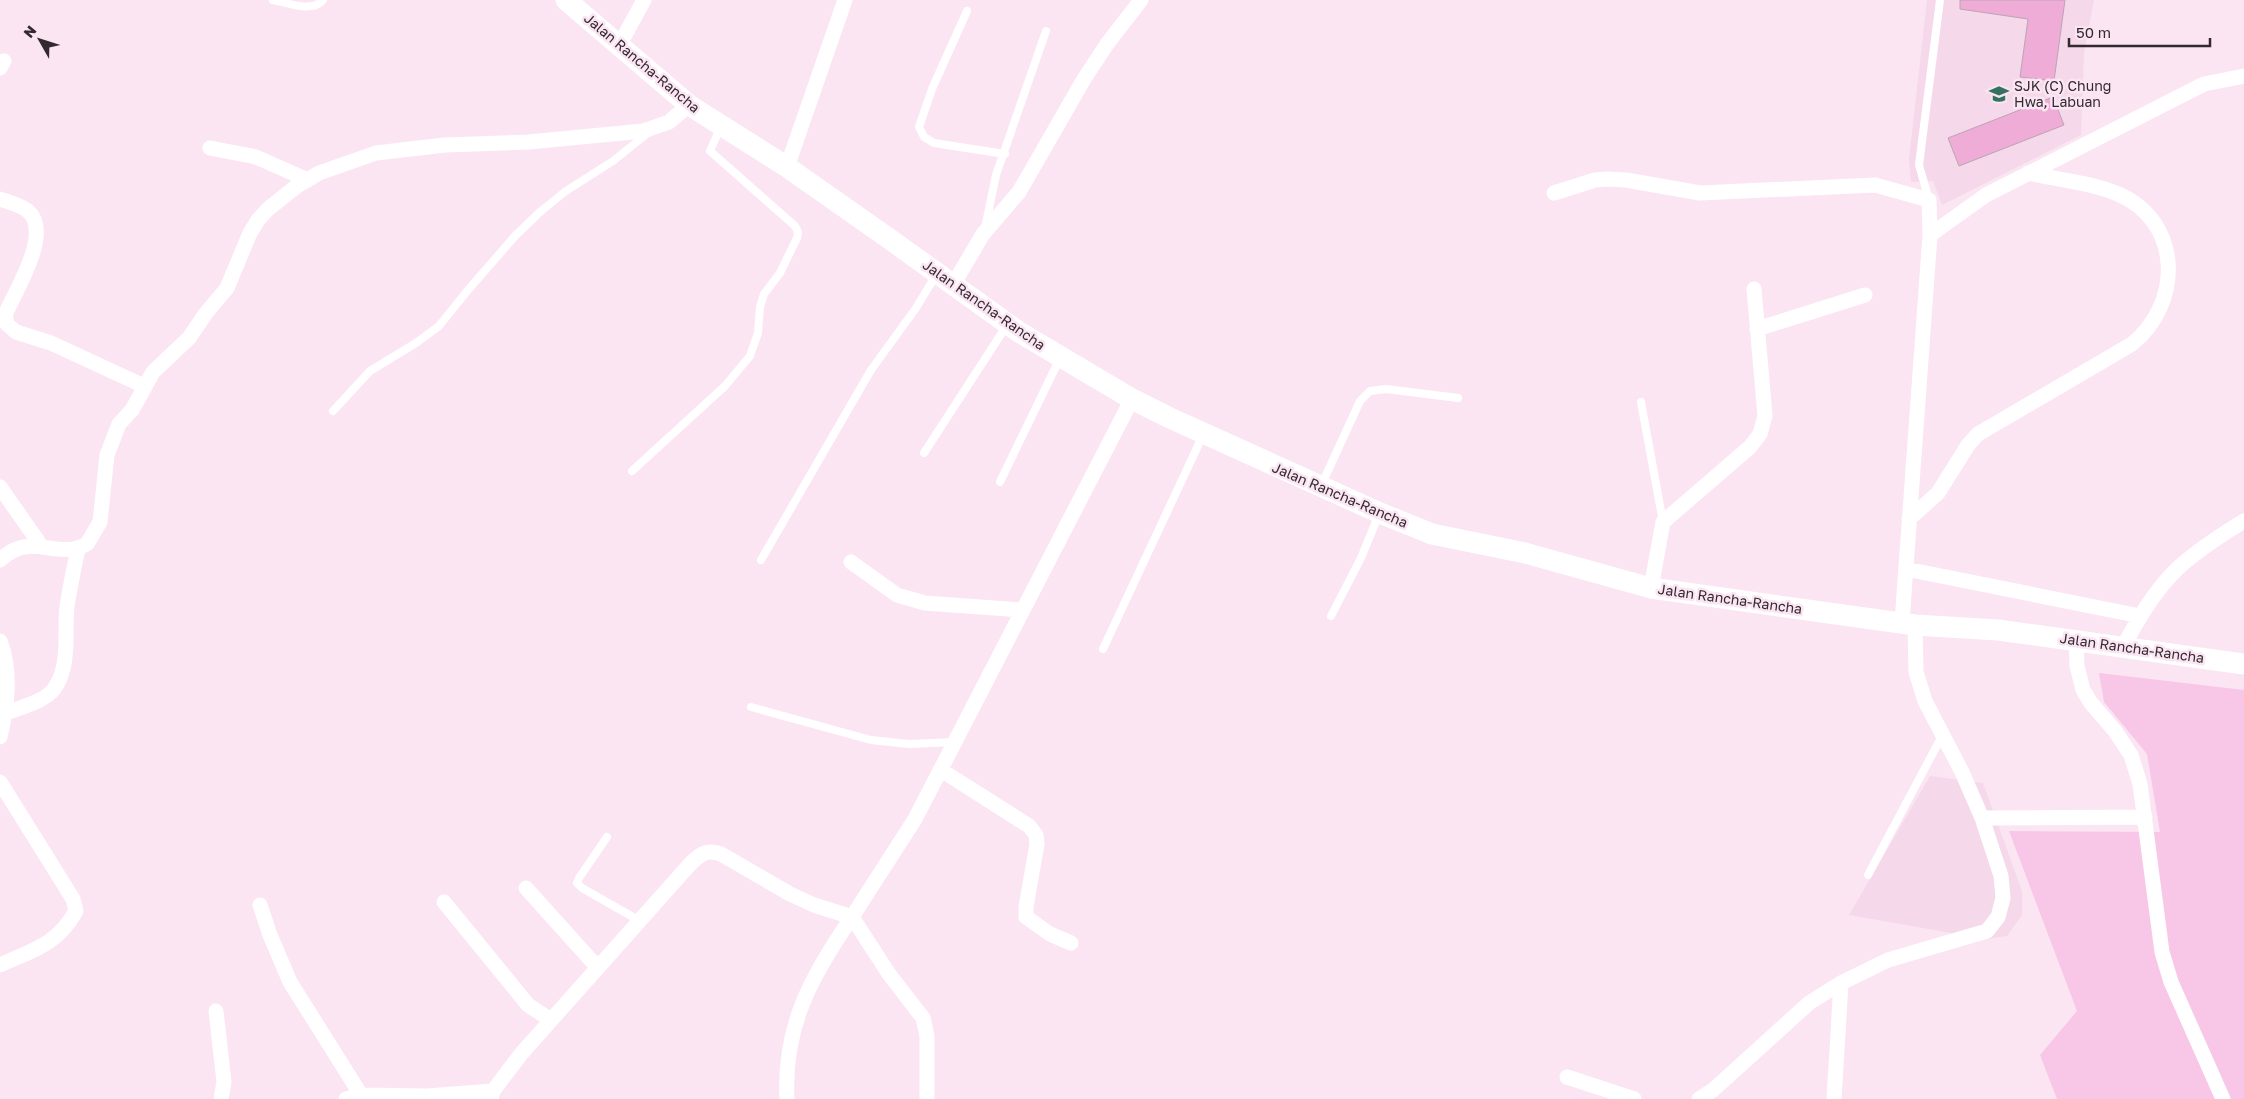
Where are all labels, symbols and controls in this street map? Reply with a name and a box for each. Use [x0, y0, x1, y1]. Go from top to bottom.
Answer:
street label: Jalan Rancha-Rancha [581, 9, 704, 116]
north arrow [15, 15, 65, 65]
scale bar [2069, 15, 2210, 47]
text: N [20, 22, 39, 41]
text: 50 m [2076, 23, 2111, 41]
place label: SJK (C) Chung Hwa, Labuan [2014, 77, 2111, 110]
school or university icon: SJK (C) Chung Hwa, Labuan [1988, 83, 2010, 105]
street label: Jalan Rancha-Rancha [920, 256, 1049, 353]
street label: Jalan Rancha-Rancha [1270, 458, 1411, 531]
street label: Jalan Rancha-Rancha [1657, 580, 1803, 617]
street label: Jalan Rancha-Rancha [2059, 629, 2205, 666]

